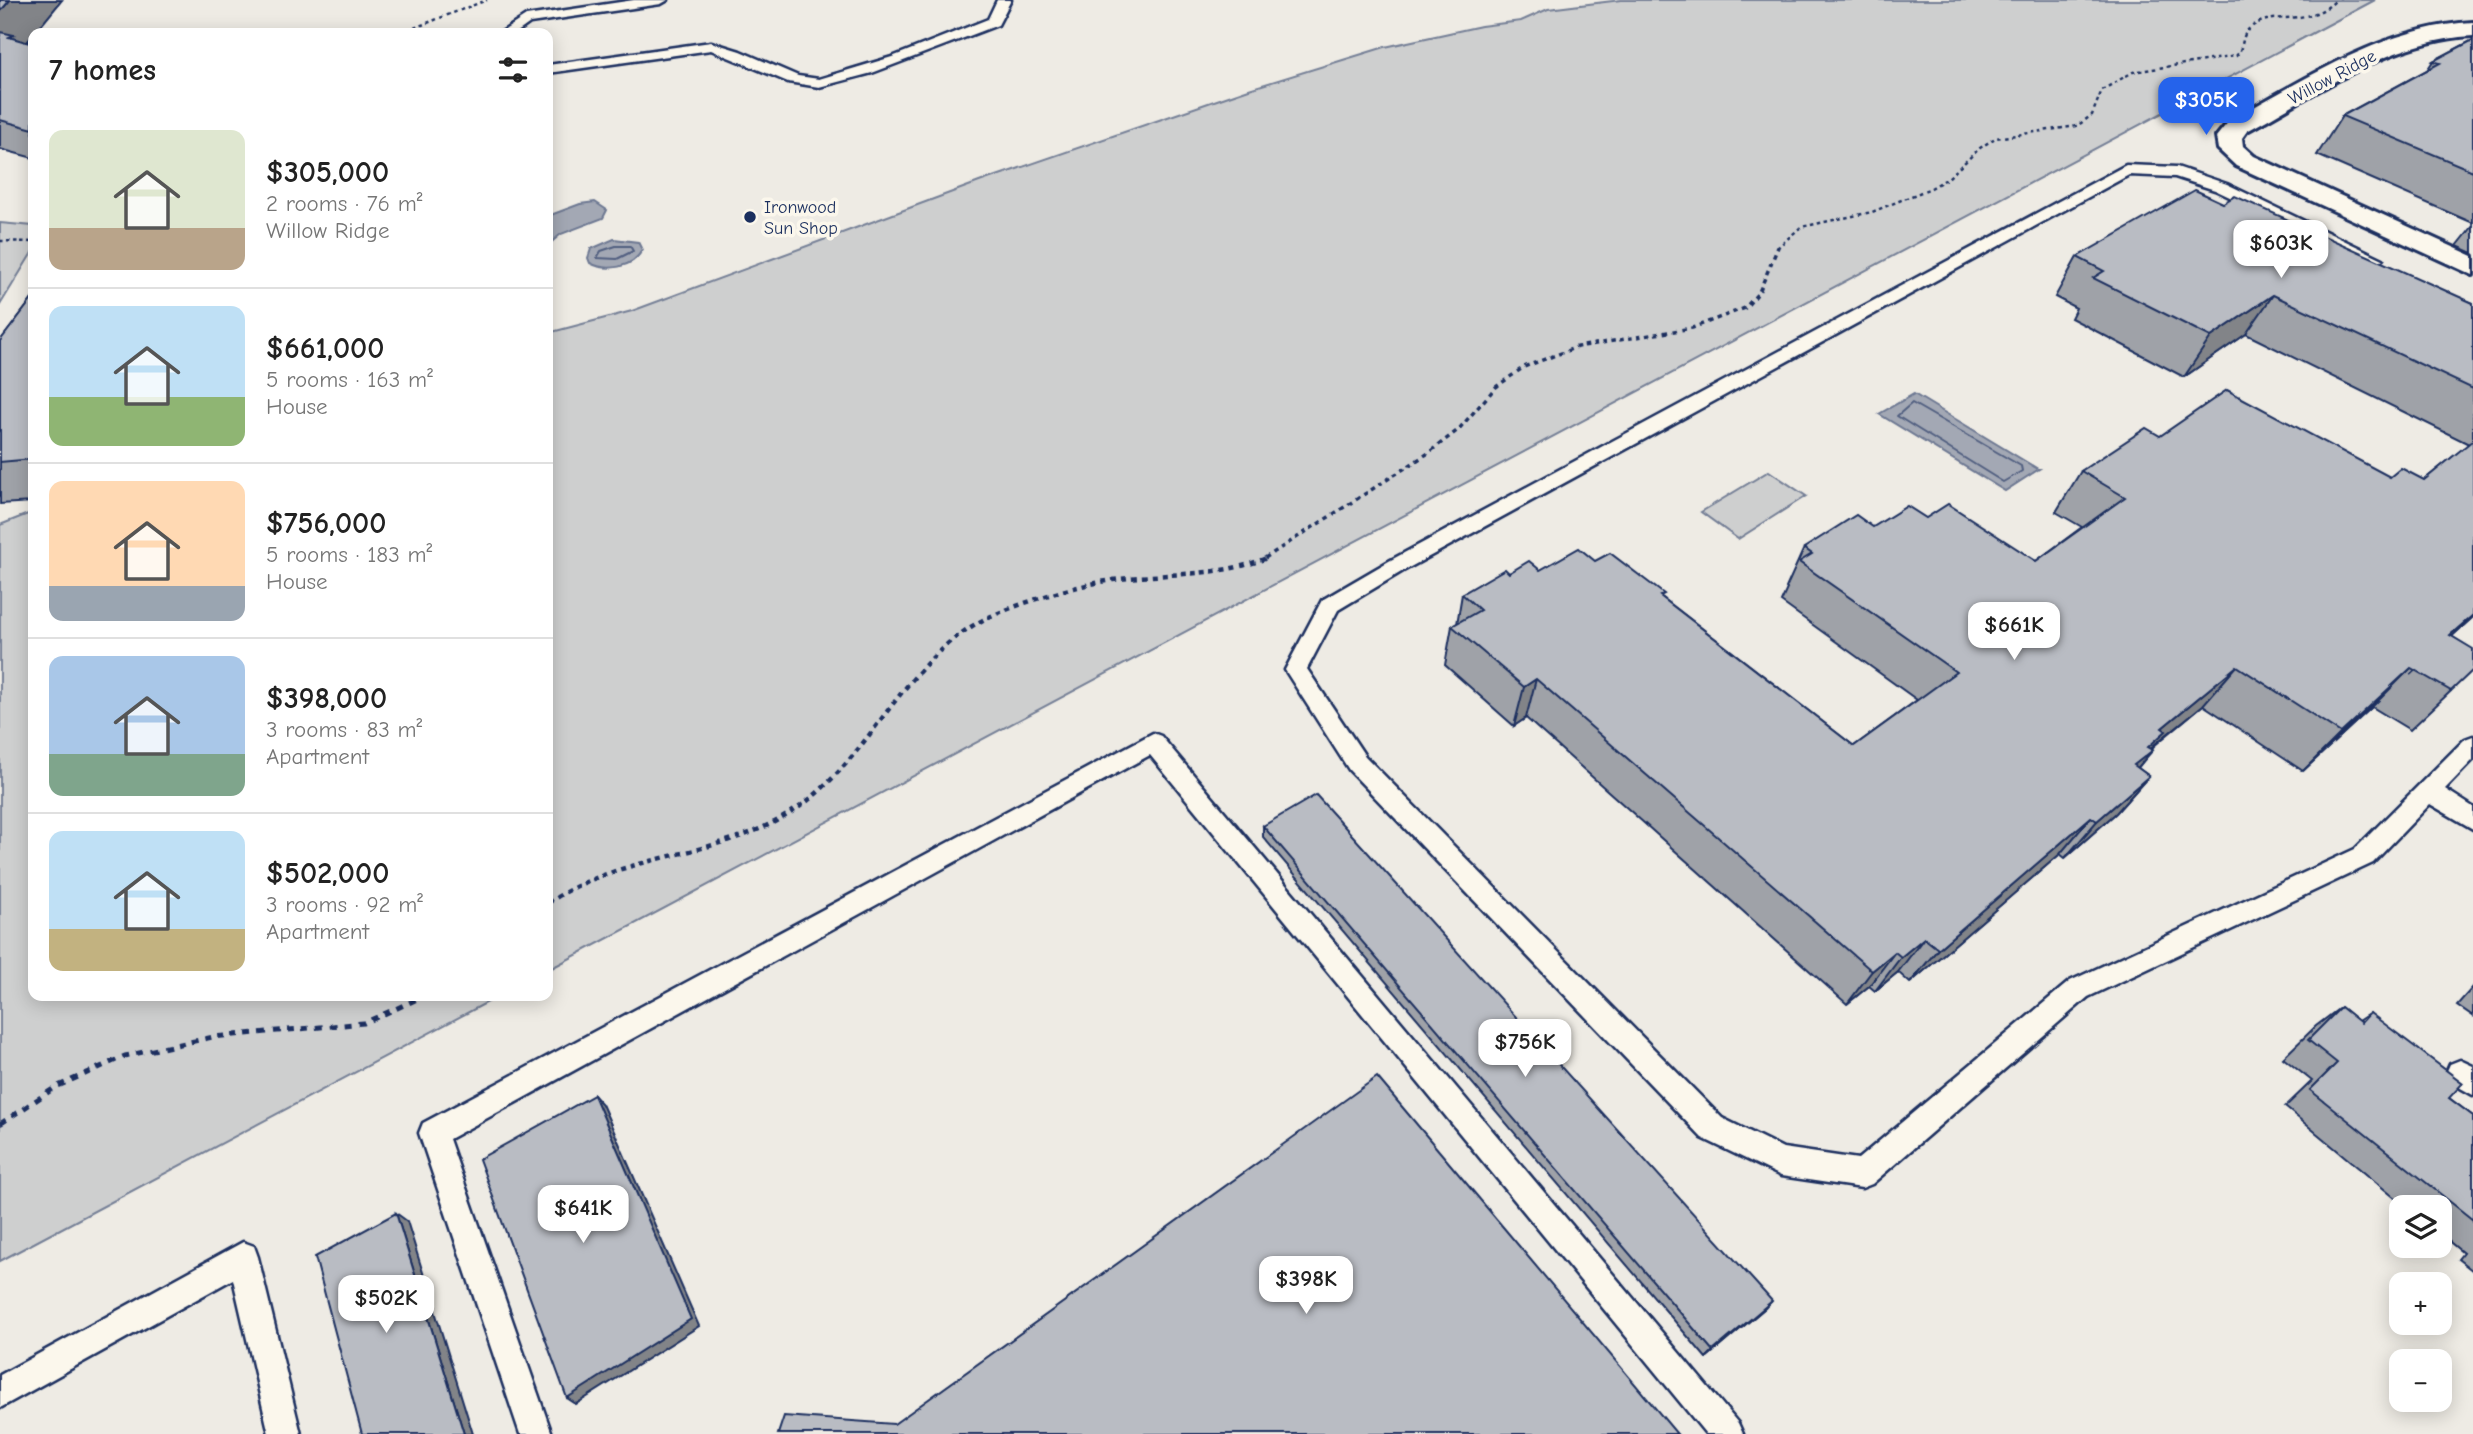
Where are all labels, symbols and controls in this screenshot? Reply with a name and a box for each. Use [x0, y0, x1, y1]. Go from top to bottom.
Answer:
street label: Willow Ridge [2285, 45, 2380, 109]
icon: filters [494, 51, 532, 89]
text: 7 homes [49, 53, 156, 88]
pin: $305K [2157, 78, 2255, 137]
text: $305K [2174, 86, 2238, 113]
text: $305,000 [266, 155, 389, 190]
icon: home [105, 158, 189, 242]
text: 2 rooms · 76 m² [266, 190, 422, 217]
place label: Ironwood Sun Shop [764, 197, 838, 239]
marker: Ironwood Sun Shop [742, 209, 758, 225]
text: Willow Ridge [266, 217, 390, 244]
pin: $603K [2232, 220, 2330, 280]
text: $603K [2249, 229, 2313, 256]
text: $661,000 [266, 331, 384, 366]
icon: home [105, 334, 189, 418]
text: 5 rooms · 163 m² [266, 366, 433, 393]
text: House [266, 393, 328, 420]
text: $756,000 [266, 506, 386, 541]
icon: home [105, 509, 189, 593]
text: 5 rooms · 183 m² [266, 541, 432, 568]
text: House [266, 568, 328, 595]
pin: $661K [1965, 602, 2063, 662]
text: $661K [1984, 611, 2044, 638]
text: $398,000 [266, 681, 387, 716]
icon: home [105, 684, 189, 768]
text: 3 rooms · 83 m² [266, 716, 422, 743]
text: Apartment [266, 743, 369, 770]
text: $502,000 [266, 856, 389, 891]
icon: home [105, 859, 189, 943]
text: 3 rooms · 92 m² [266, 891, 423, 918]
text: Apartment [266, 918, 369, 945]
pin: $756K [1476, 1020, 1574, 1079]
text: $756K [1494, 1028, 1556, 1055]
pin: $641K [534, 1186, 632, 1245]
text: $641K [554, 1194, 612, 1221]
map controls [2389, 1195, 2452, 1412]
button: layers [2389, 1195, 2452, 1258]
pin: $398K [1257, 1256, 1355, 1316]
text: $398K [1275, 1265, 1337, 1292]
button: + [2389, 1272, 2452, 1335]
pin: $502K [337, 1276, 435, 1335]
text: $502K [354, 1284, 418, 1311]
button: − [2389, 1349, 2452, 1412]

